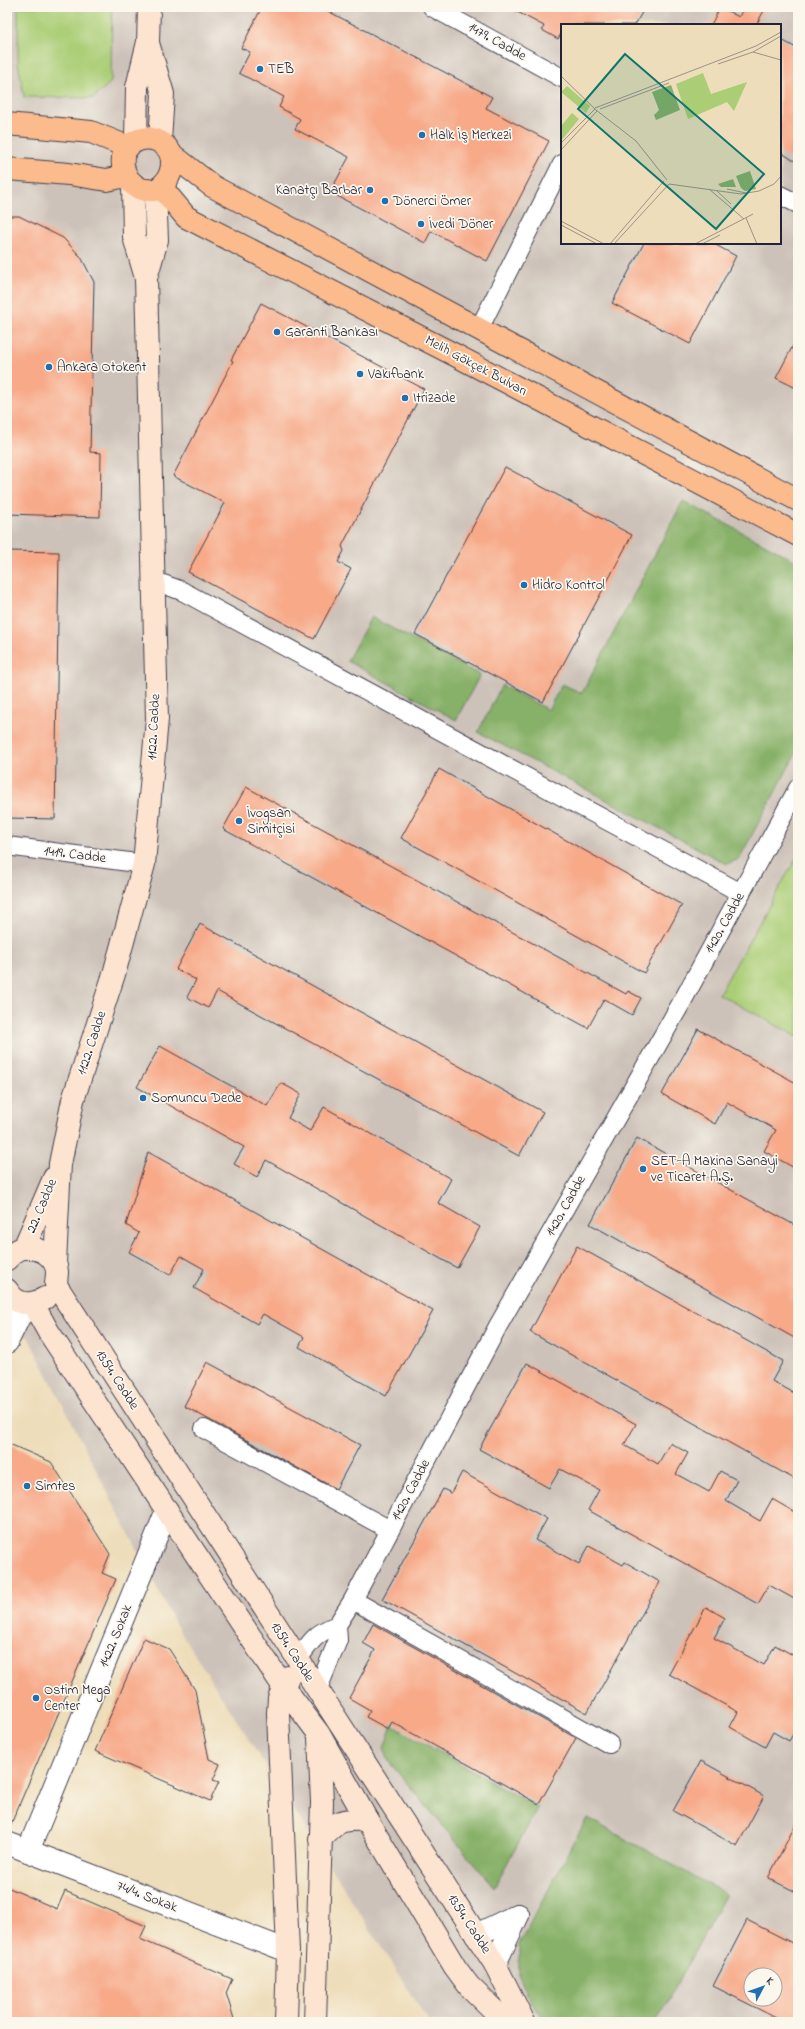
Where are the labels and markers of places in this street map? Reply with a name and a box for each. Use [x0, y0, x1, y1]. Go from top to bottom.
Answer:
place label: TEB [268, 59, 294, 80]
marker: TEB [255, 64, 265, 74]
place label: Halk İş Merkezi [430, 125, 512, 146]
marker: Halk İş Merkezi [417, 130, 427, 140]
place label: Kanatçı Barbar [276, 180, 363, 201]
marker: Kanatçı Barbar [365, 185, 375, 195]
place label: Dönerci Ömer [392, 191, 472, 212]
marker: Dönerci Ömer [380, 196, 390, 206]
place label: İvedi Döner [429, 214, 494, 235]
marker: İvedi Döner [416, 219, 426, 229]
place label: Garanti Bankası [285, 322, 378, 343]
marker: Garanti Bankası [272, 327, 282, 337]
place label: Ankara Otokent [57, 357, 147, 378]
marker: Ankara Otokent [44, 362, 54, 372]
place label: Vakıfbank [367, 364, 425, 385]
marker: Vakıfbank [355, 369, 365, 379]
place label: Itrizade [413, 388, 456, 409]
marker: Itrizade [400, 393, 410, 403]
place label: Hidro Kontrol [532, 575, 605, 596]
marker: Hidro Kontrol [519, 580, 529, 590]
place label: İvogsan Simitçisi [247, 803, 295, 840]
marker: İvogsan Simitçisi [234, 816, 244, 826]
place label: Somuncu Dede [151, 1088, 242, 1109]
marker: Somuncu Dede [138, 1093, 148, 1103]
place label: SET-A Makina Sanayi ve Ticaret A.Ş. [651, 1151, 778, 1188]
marker: SET-A Makina Sanayi ve Ticaret A.Ş. [638, 1164, 648, 1174]
place label: Simtes [35, 1476, 75, 1497]
marker: Simtes [22, 1481, 32, 1491]
place label: Ostim Mega Center [44, 1680, 111, 1717]
marker: Ostim Mega Center [31, 1693, 41, 1703]

